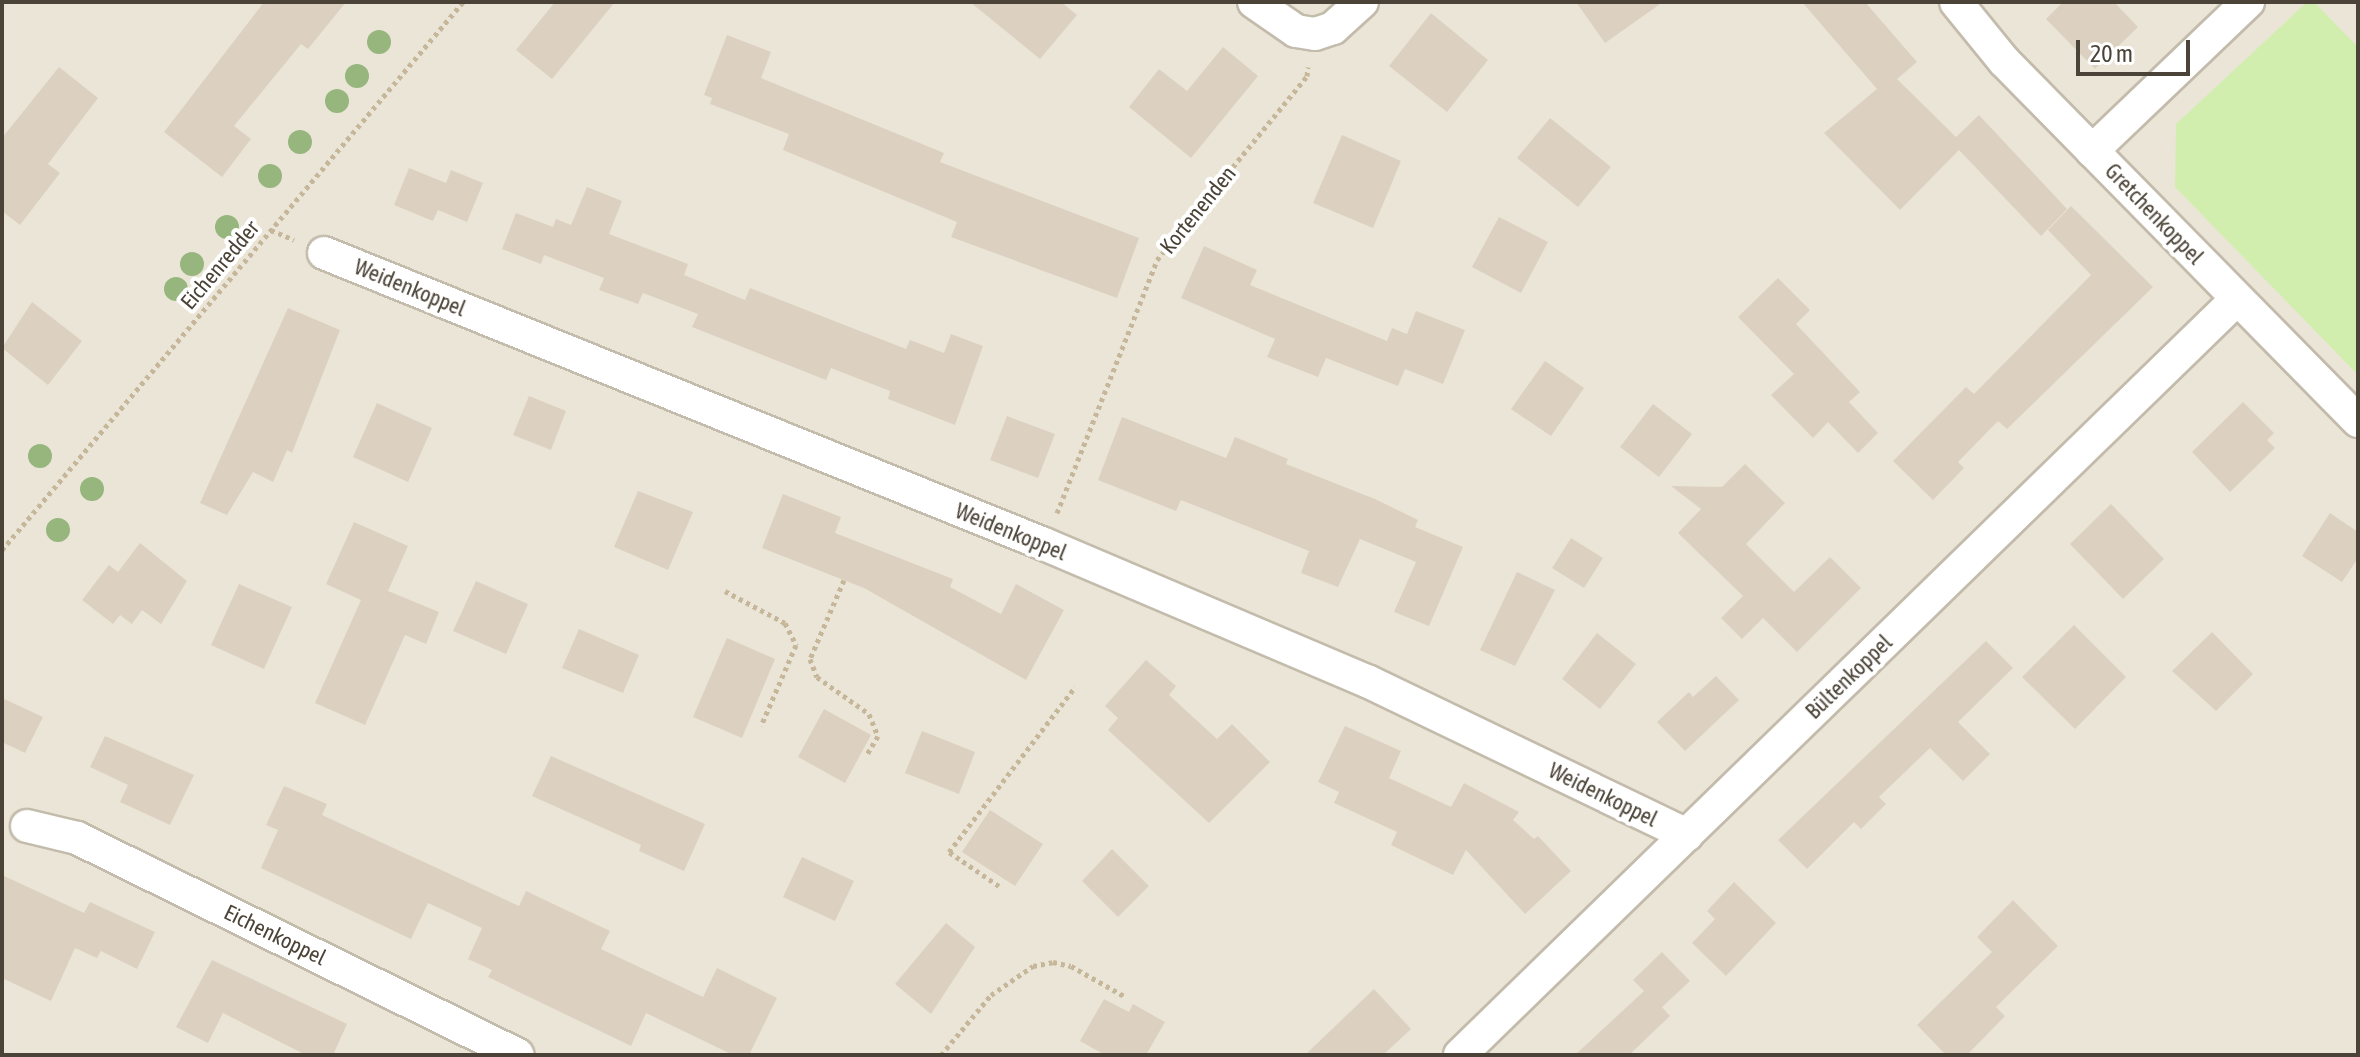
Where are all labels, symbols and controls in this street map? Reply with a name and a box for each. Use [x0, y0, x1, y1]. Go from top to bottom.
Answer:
scale bar [2080, 24, 2194, 74]
text: 20 m [2090, 40, 2133, 67]
street label: Gretchenkoppel [2099, 158, 2209, 270]
street label: Kortenenden [1155, 161, 1241, 259]
street label: Eichenredder [175, 215, 265, 315]
street label: Weidenkoppel [351, 254, 469, 322]
street label: Weidenkoppel [952, 498, 1070, 566]
street label: Bültenkoppel [1800, 629, 1898, 725]
street label: Weidenkoppel [1544, 757, 1662, 833]
street label: Eichenkoppel [220, 899, 330, 971]

